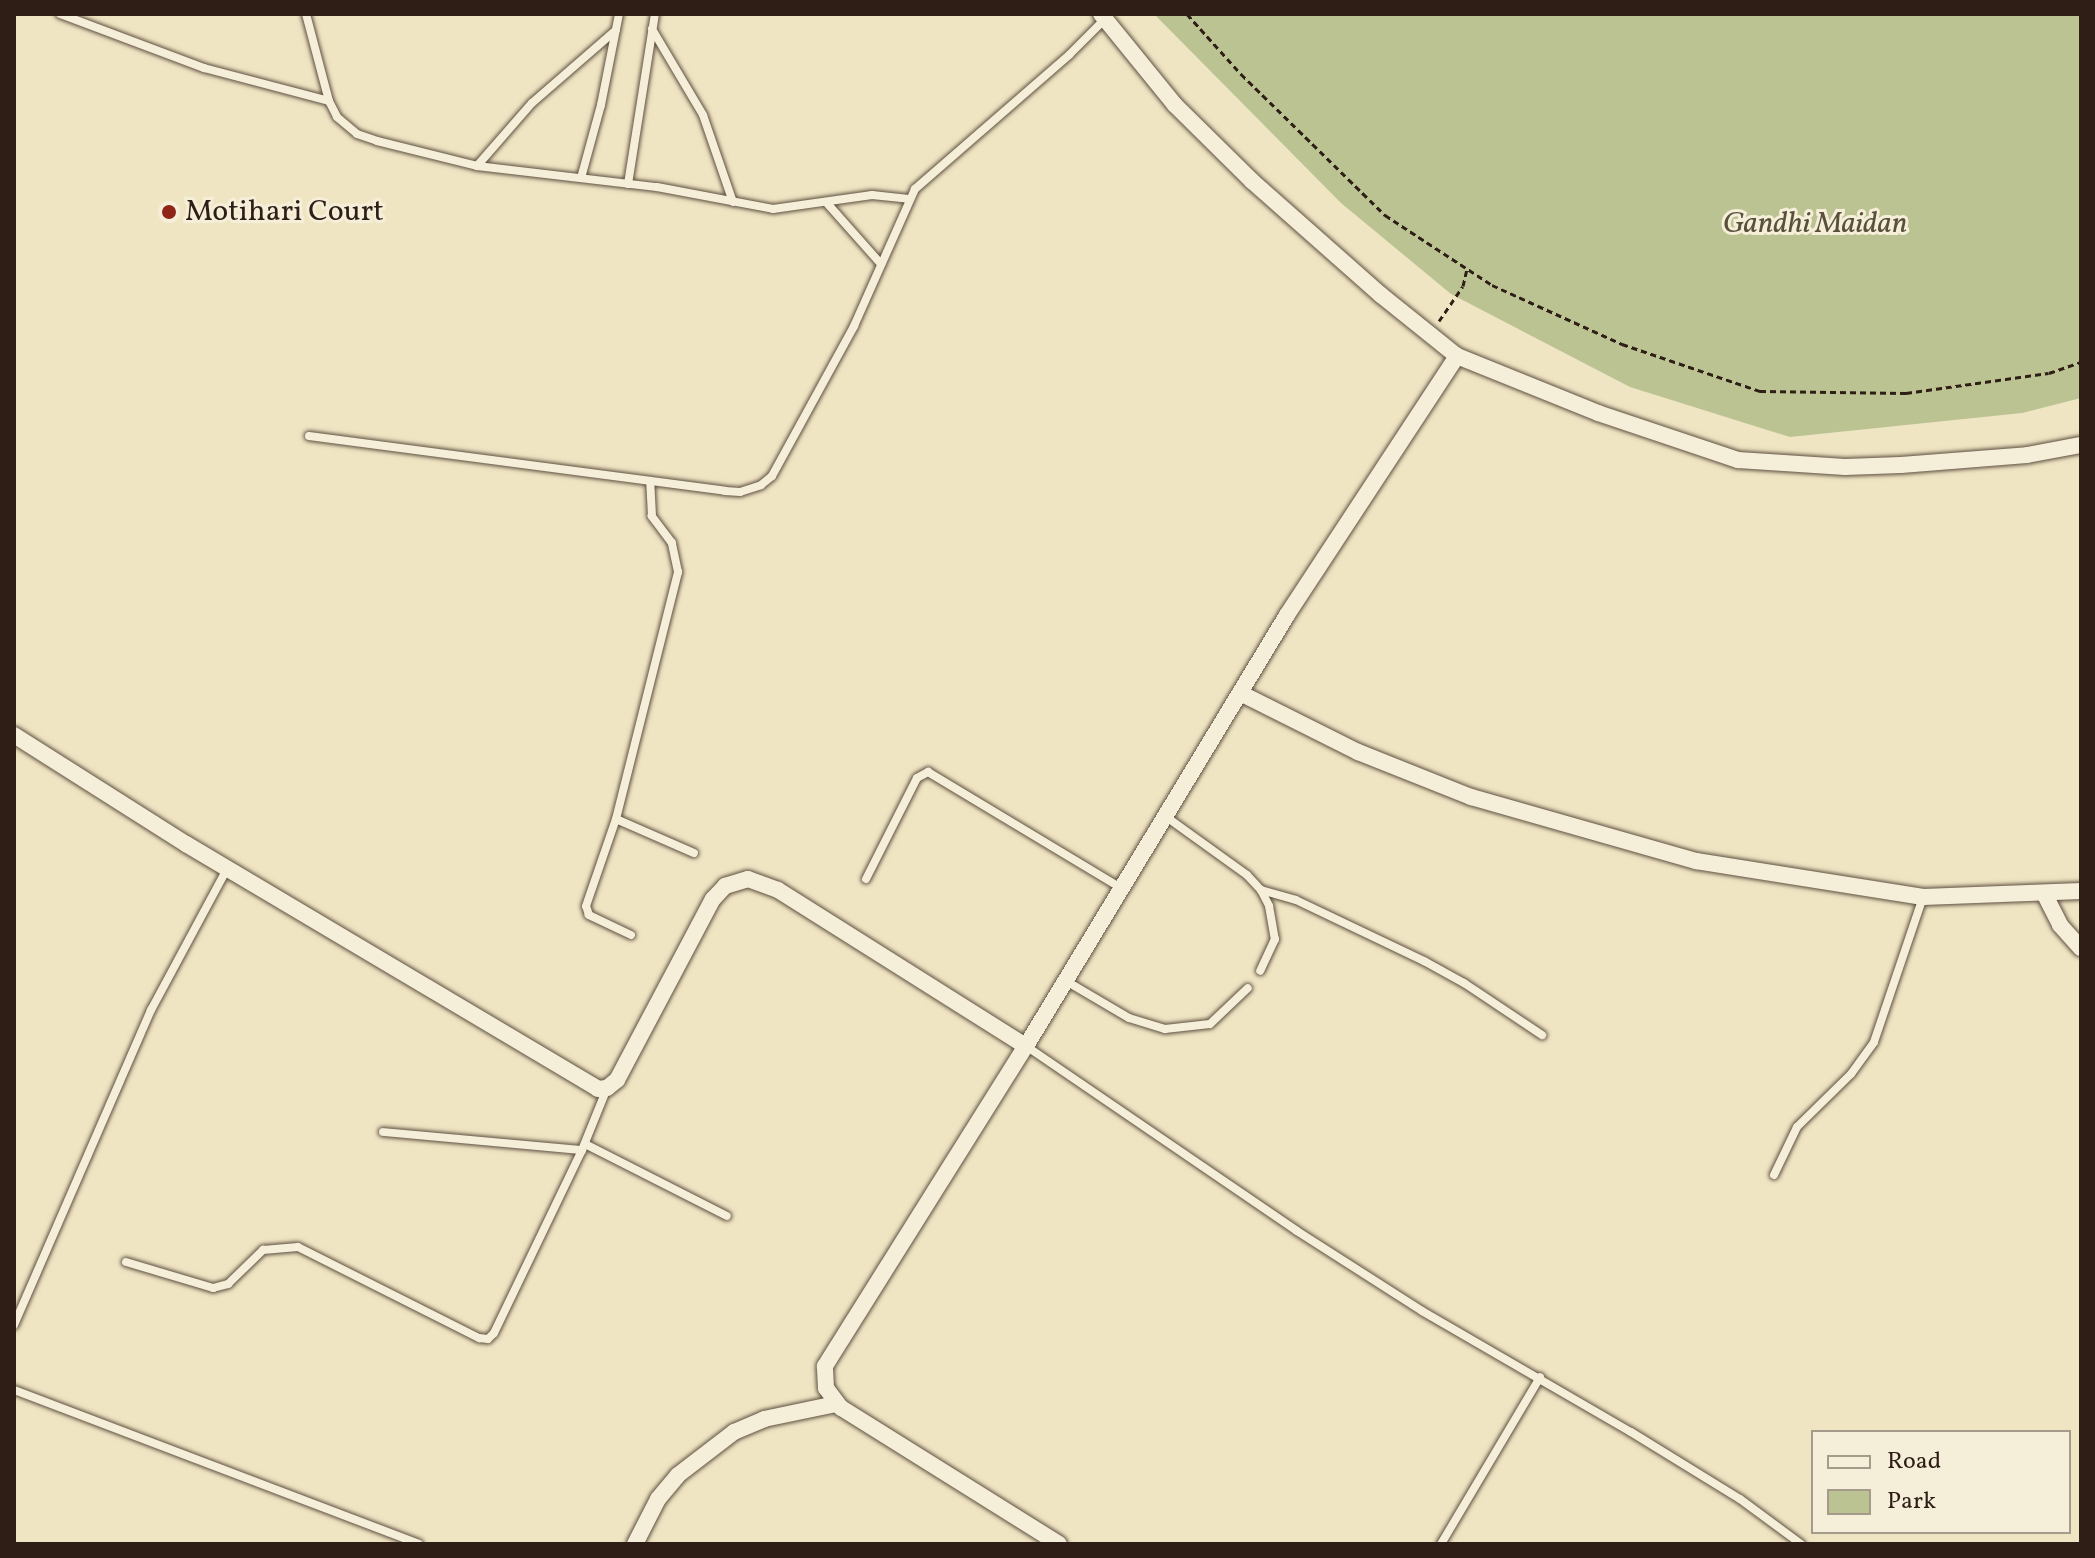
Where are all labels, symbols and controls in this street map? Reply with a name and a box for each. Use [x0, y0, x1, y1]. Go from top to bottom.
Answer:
place label: Motihari Court [185, 194, 384, 230]
marker: Motihari Court [160, 203, 178, 221]
park label: Gandhi Maidan [1723, 206, 1907, 242]
legend [1811, 1430, 2071, 1534]
text: Road [1887, 1445, 1941, 1479]
text: Park [1887, 1485, 1936, 1519]

